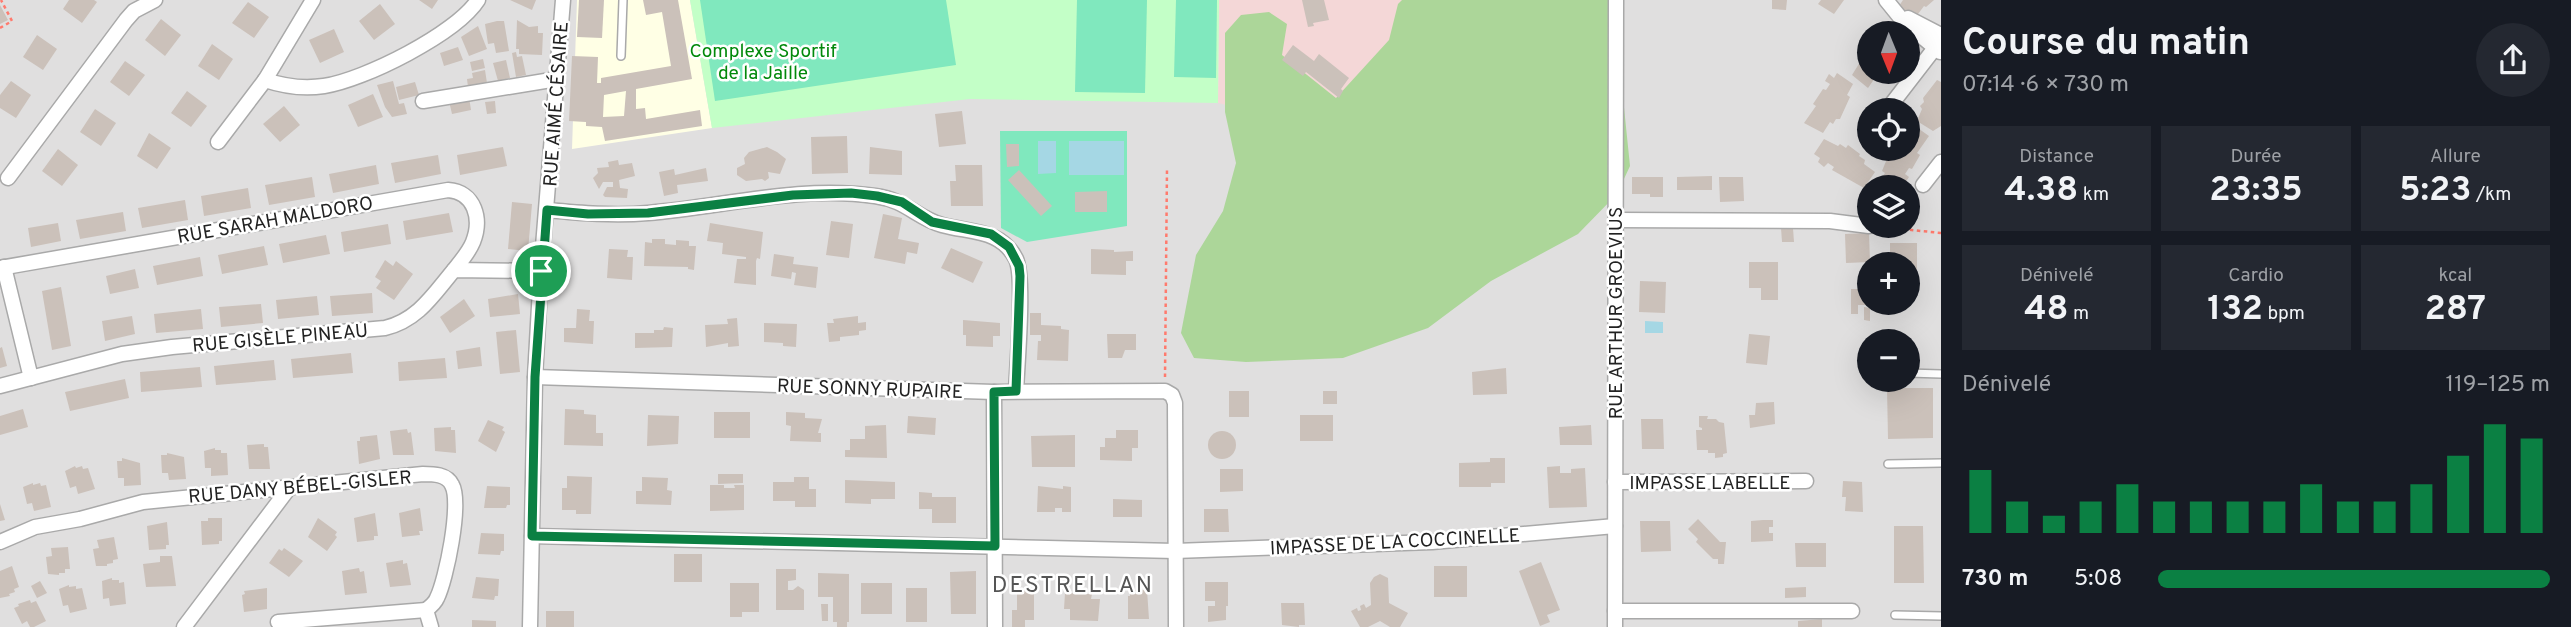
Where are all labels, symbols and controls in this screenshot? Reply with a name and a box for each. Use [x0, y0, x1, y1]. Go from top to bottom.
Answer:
text: Course du matin [1962, 20, 2250, 69]
street label: RUE AIMÉ CÉSAIRE [538, 21, 575, 188]
north arrow [1857, 21, 1920, 84]
map controls [1857, 21, 1920, 392]
button: share [2476, 23, 2550, 97]
park label: Complexe Sportif de la Jaille [689, 40, 837, 86]
text: 07:14 · 6 × 730 m [1962, 71, 2129, 100]
button: locate [1857, 98, 1920, 161]
text: Distance [2019, 145, 2094, 169]
text: Durée [2230, 145, 2282, 169]
text: Allure [2430, 145, 2481, 169]
text: 4.38 [2004, 169, 2078, 213]
text: 23:35 [2209, 169, 2303, 213]
text: 5:23 [2399, 169, 2472, 213]
button: layers [1857, 175, 1920, 238]
text: km [2078, 183, 2109, 207]
text: /km [2472, 183, 2511, 207]
street label: RUE SARAH MALDORO [176, 192, 375, 250]
street label: RUE ARTHUR GROEVIUS [1605, 207, 1629, 419]
pin [511, 241, 571, 301]
icon: arrive [522, 252, 560, 290]
button: + [1857, 252, 1920, 315]
text: Dénivelé [2020, 264, 2093, 288]
text: Cardio [2228, 264, 2284, 288]
text: kcal [2438, 264, 2472, 288]
text: 48 [2024, 288, 2069, 332]
text: 132 [2207, 288, 2263, 332]
text: 287 [2425, 288, 2486, 332]
text: m [2069, 302, 2089, 326]
text: bpm [2263, 302, 2305, 326]
street label: RUE GISÈLE PINEAU [191, 318, 369, 359]
button: − [1857, 329, 1920, 392]
text: Dénivelé [1962, 371, 2051, 400]
text: 119–125 m [2446, 371, 2550, 400]
street label: RUE SONNY RUPAIRE [776, 375, 963, 405]
street label: RUE DANY BÉBEL-GISLER [187, 465, 413, 510]
street label: IMPASSE LABELLE [1629, 472, 1791, 496]
street label: IMPASSE DE LA COCCINELLE [1269, 524, 1521, 562]
text: 730 m [1962, 565, 2028, 594]
text: 5:08 [2074, 565, 2122, 594]
district label: DESTRELLAN [992, 572, 1154, 601]

